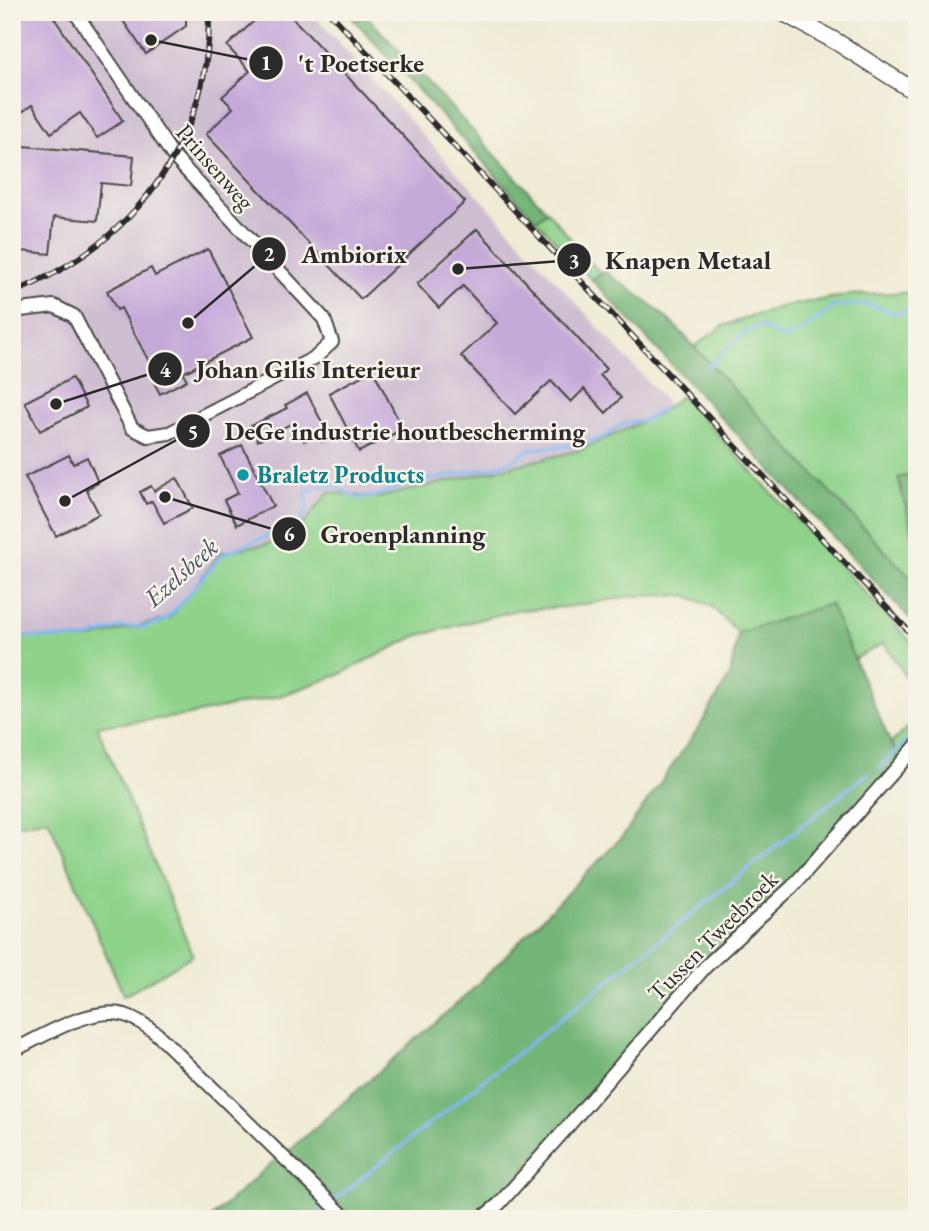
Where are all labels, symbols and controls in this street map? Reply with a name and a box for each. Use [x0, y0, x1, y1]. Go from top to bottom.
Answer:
callout: 't Poetserke [248, 39, 438, 86]
text: 't Poetserke [298, 46, 424, 80]
text: 1 [260, 49, 272, 76]
street label: Prinsenweg [169, 117, 262, 217]
callout: Ambiorix [252, 230, 420, 277]
text: Ambiorix [300, 237, 407, 271]
callout: Knapen Metaal [556, 237, 786, 284]
text: 2 [263, 240, 275, 267]
text: Knapen Metaal [605, 243, 771, 277]
text: 3 [568, 247, 580, 274]
callout: Johan Gilis Interieur [147, 346, 435, 393]
text: Johan Gilis Interieur [193, 352, 420, 386]
text: 4 [159, 356, 171, 383]
callout: DeGe industrie houtbescherming [176, 408, 599, 455]
text: DeGe industrie houtbescherming [225, 414, 586, 448]
text: 5 [187, 418, 199, 445]
place label: Braletz Products [257, 459, 424, 490]
marker: Braletz Products [235, 467, 251, 483]
callout: Groenplanning [272, 511, 500, 558]
text: Groenplanning [320, 517, 486, 551]
text: 6 [283, 520, 295, 547]
water label: Ezelsbeek [136, 530, 225, 615]
street label: Tussen Tweebroek [641, 863, 785, 1007]

